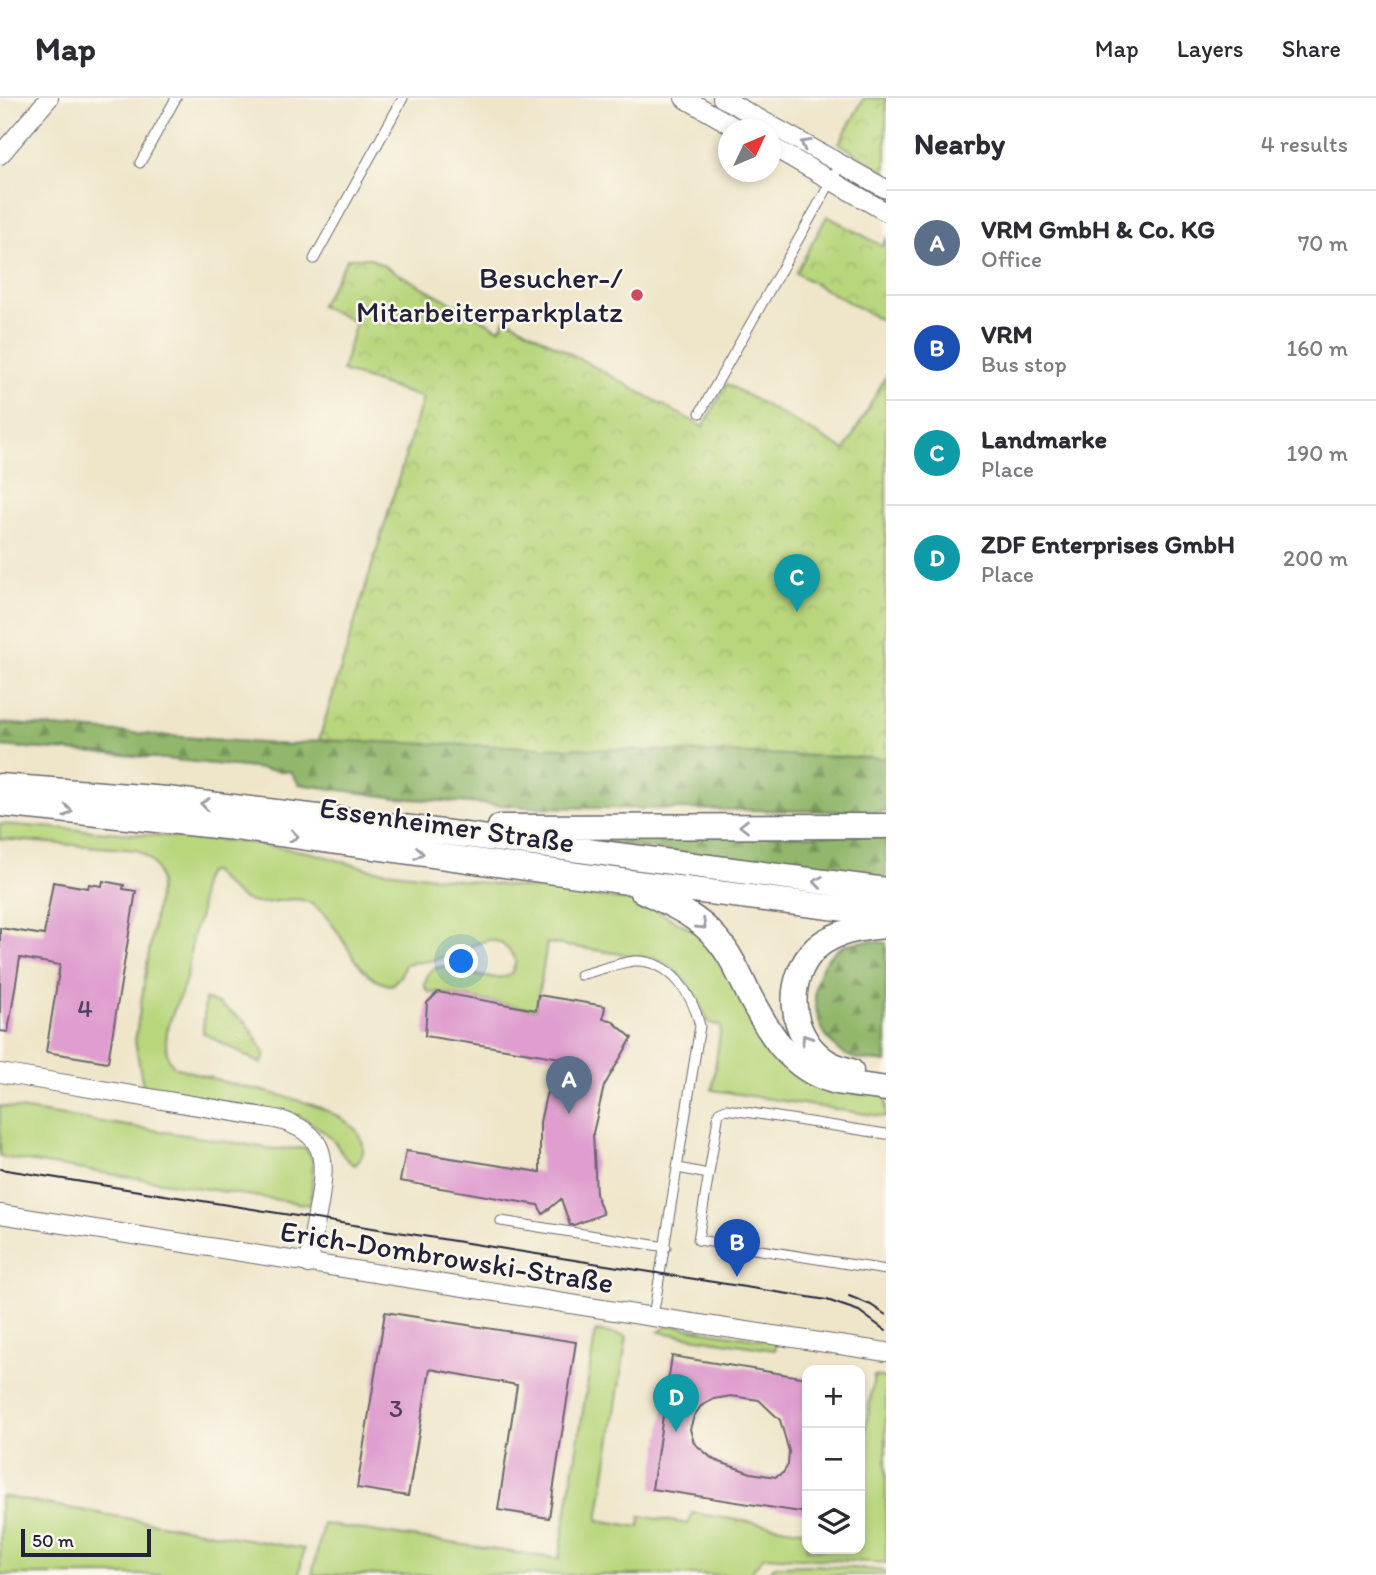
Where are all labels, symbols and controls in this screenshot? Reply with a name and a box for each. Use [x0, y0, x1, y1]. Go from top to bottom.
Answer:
text: Map [35, 29, 96, 68]
text: Map [1095, 34, 1139, 63]
text: Layers [1177, 34, 1244, 63]
text: Share [1282, 34, 1341, 63]
north arrow [718, 119, 781, 182]
text: Nearby [914, 125, 1005, 162]
text: 4 results [1261, 130, 1348, 158]
one-way arrow [800, 139, 812, 152]
text: VRM GmbH & Co. KG [981, 213, 1215, 245]
text: A [930, 229, 944, 257]
text: 70 m [1298, 229, 1348, 257]
text: Office [981, 245, 1042, 273]
place label: Besucher-/ Mitarbeiterparkplatz [356, 259, 623, 330]
marker: Besucher-/ Mitarbeiterparkplatz [629, 287, 645, 303]
text: VRM [981, 318, 1033, 350]
text: B [930, 334, 944, 362]
text: 160 m [1286, 334, 1348, 362]
text: Bus stop [981, 350, 1067, 378]
text: Landmarke [981, 423, 1107, 455]
text: C [930, 439, 944, 467]
text: 190 m [1287, 439, 1348, 467]
text: Place [981, 455, 1034, 483]
text: ZDF Enterprises GmbH [981, 528, 1235, 560]
text: D [929, 544, 945, 572]
text: 200 m [1283, 544, 1348, 572]
pin: C [774, 554, 820, 612]
text: Place [981, 560, 1034, 588]
street label: Essenheimer Straße [317, 788, 577, 861]
one-way arrow [200, 796, 211, 811]
one-way arrow [62, 803, 74, 818]
one-way arrow [739, 818, 749, 834]
one-way arrow [288, 828, 300, 843]
one-way arrow [413, 846, 425, 861]
one-way arrow [812, 874, 824, 889]
one-way arrow [694, 916, 707, 929]
your location [444, 944, 478, 978]
house number: 4 [77, 992, 93, 1024]
one-way arrow [802, 1034, 814, 1047]
pin: A [546, 1056, 592, 1114]
street label: Erich-Dombrowski-Straße [278, 1212, 616, 1301]
pin: B [714, 1219, 760, 1277]
map controls [802, 1365, 865, 1554]
button: + [802, 1365, 865, 1428]
pin: D [653, 1374, 699, 1432]
house number: 3 [389, 1392, 403, 1424]
button: − [802, 1428, 865, 1491]
button: layers [802, 1491, 865, 1554]
scale bar [21, 1526, 150, 1558]
text: 50 m [32, 1529, 74, 1552]

